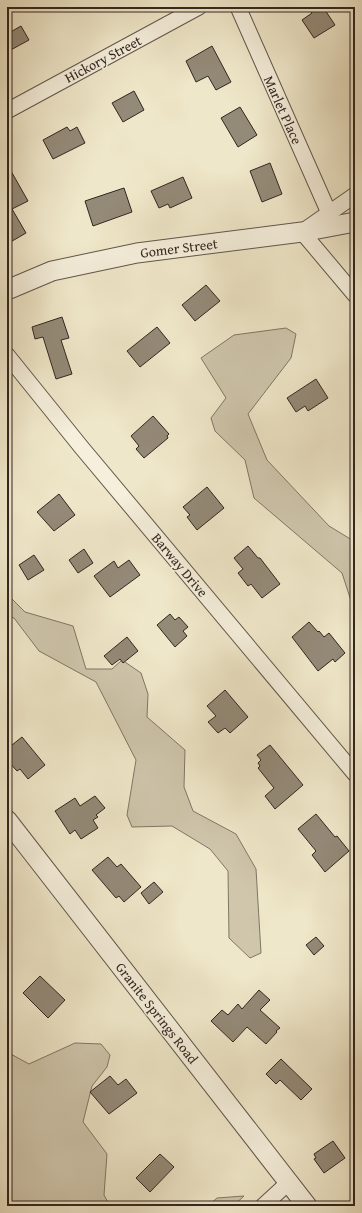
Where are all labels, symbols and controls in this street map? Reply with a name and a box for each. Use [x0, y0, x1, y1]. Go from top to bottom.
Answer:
street label: Hickory Street [61, 30, 145, 88]
street label: Marlet Place [259, 72, 307, 148]
street label: Gomer Street [139, 233, 219, 263]
street label: Barway Drive [147, 529, 213, 602]
street label: Granite Springs Road [111, 958, 203, 1068]

